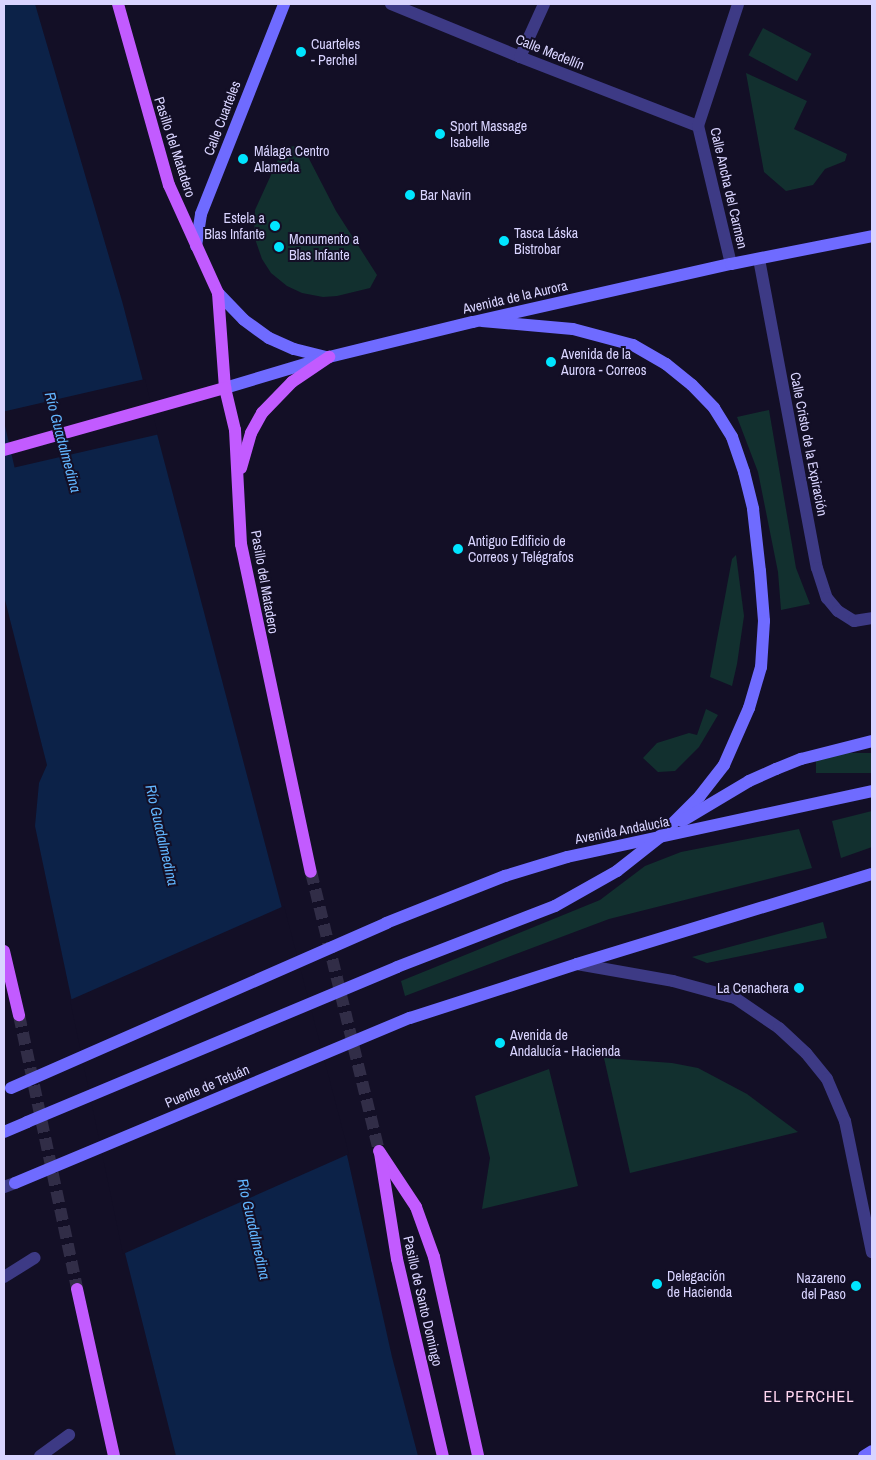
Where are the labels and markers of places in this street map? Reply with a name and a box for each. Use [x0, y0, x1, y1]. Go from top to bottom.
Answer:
place label: Cuarteles - Perchel [311, 36, 360, 68]
marker: Cuarteles - Perchel [295, 46, 307, 58]
place label: Sport Massage Isabelle [450, 118, 527, 150]
marker: Sport Massage Isabelle [434, 128, 446, 140]
place label: Málaga Centro Alameda [254, 143, 329, 176]
marker: Málaga Centro Alameda [236, 152, 250, 166]
place label: Bar Navin [420, 187, 471, 203]
marker: Bar Navin [404, 189, 416, 201]
place label: Estela a Blas Infante [204, 210, 265, 242]
marker: Estela a Blas Infante [269, 220, 281, 232]
place label: Tasca Láska Bistrobar [514, 225, 578, 258]
place label: Monumento a Blas Infante [289, 231, 359, 264]
marker: Tasca Láska Bistrobar [498, 235, 510, 247]
marker: Monumento a Blas Infante [273, 241, 285, 253]
place label: Avenida de la Aurora - Correos [561, 346, 646, 378]
marker: Avenida de la Aurora - Correos [545, 356, 557, 368]
place label: Antiguo Edificio de Correos y Telégrafos [468, 533, 574, 566]
marker: Antiguo Edificio de Correos y Telégrafos [452, 543, 464, 555]
place label: La Cenachera [717, 980, 789, 996]
marker: La Cenachera [793, 982, 805, 994]
place label: Avenida de Andalucía - Hacienda [510, 1027, 620, 1060]
marker: Avenida de Andalucía - Hacienda [494, 1037, 506, 1049]
place label: Delegación de Hacienda [667, 1268, 732, 1300]
place label: Nazareno del Paso [796, 1270, 846, 1302]
marker: Delegación de Hacienda [651, 1278, 663, 1290]
marker: Nazareno del Paso [850, 1280, 862, 1292]

